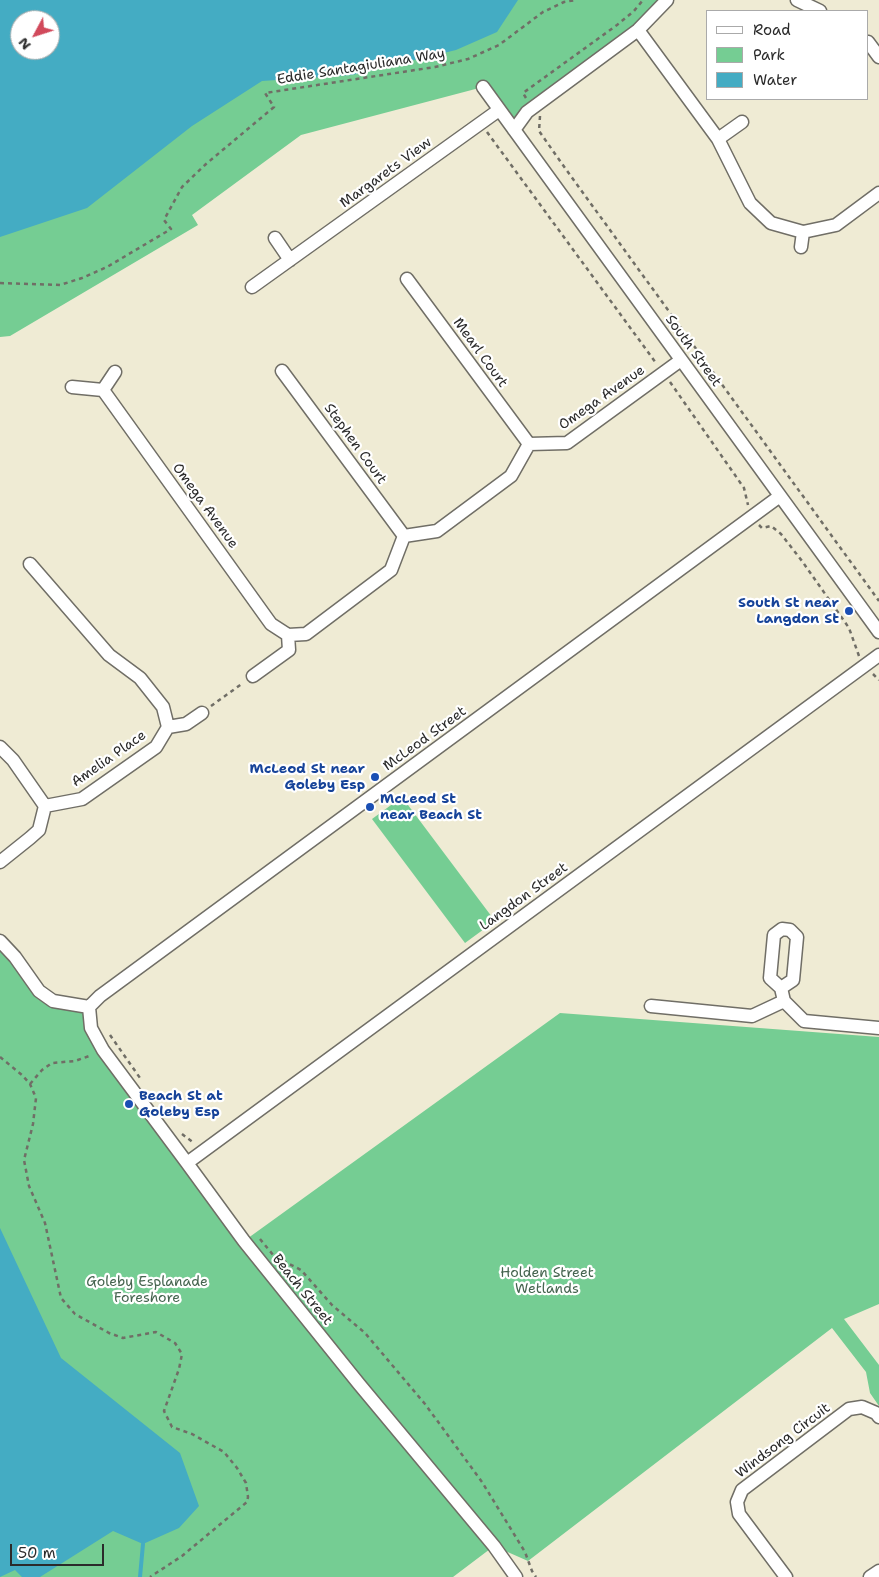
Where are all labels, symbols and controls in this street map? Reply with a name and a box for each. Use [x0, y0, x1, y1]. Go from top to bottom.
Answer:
north arrow [10, 10, 60, 60]
legend [706, 10, 869, 100]
text: Road [753, 20, 791, 40]
text: N [14, 34, 35, 54]
street label: Eddie Santagiuliana Way [276, 45, 446, 89]
text: Park [753, 45, 785, 65]
text: Water [753, 70, 797, 90]
street label: Margarets View [337, 134, 435, 212]
street label: South Street [661, 312, 725, 390]
street label: Mearl Court [449, 315, 511, 391]
street label: Omega Avenue [556, 362, 648, 434]
street label: Stephen Court [320, 400, 390, 488]
street label: Omega Avenue [168, 460, 242, 552]
place label: South St near Langdon St [738, 595, 839, 628]
marker: South St near Langdon St [843, 605, 855, 617]
street label: McLeod Street [380, 703, 470, 775]
street label: Amelia Place [69, 727, 149, 791]
place label: McLeod St near Goleby Esp [250, 761, 365, 794]
marker: McLeod St near Goleby Esp [369, 771, 381, 783]
place label: McLeod St near Beach St [380, 791, 482, 824]
marker: McLeod St near Beach St [364, 801, 376, 813]
street label: Langdon Street [477, 859, 571, 935]
place label: Beach St at Goleby Esp [139, 1088, 223, 1120]
marker: Beach St at Goleby Esp [123, 1098, 135, 1110]
street label: Beach Street [268, 1251, 336, 1329]
park label: Holden Street Wetlands [500, 1265, 594, 1298]
park label: Goleby Esplanade Foreshore [86, 1274, 208, 1306]
street label: Windsong Circuit [732, 1400, 834, 1482]
scale bar [12, 1534, 106, 1566]
text: 50 m [18, 1543, 56, 1563]

